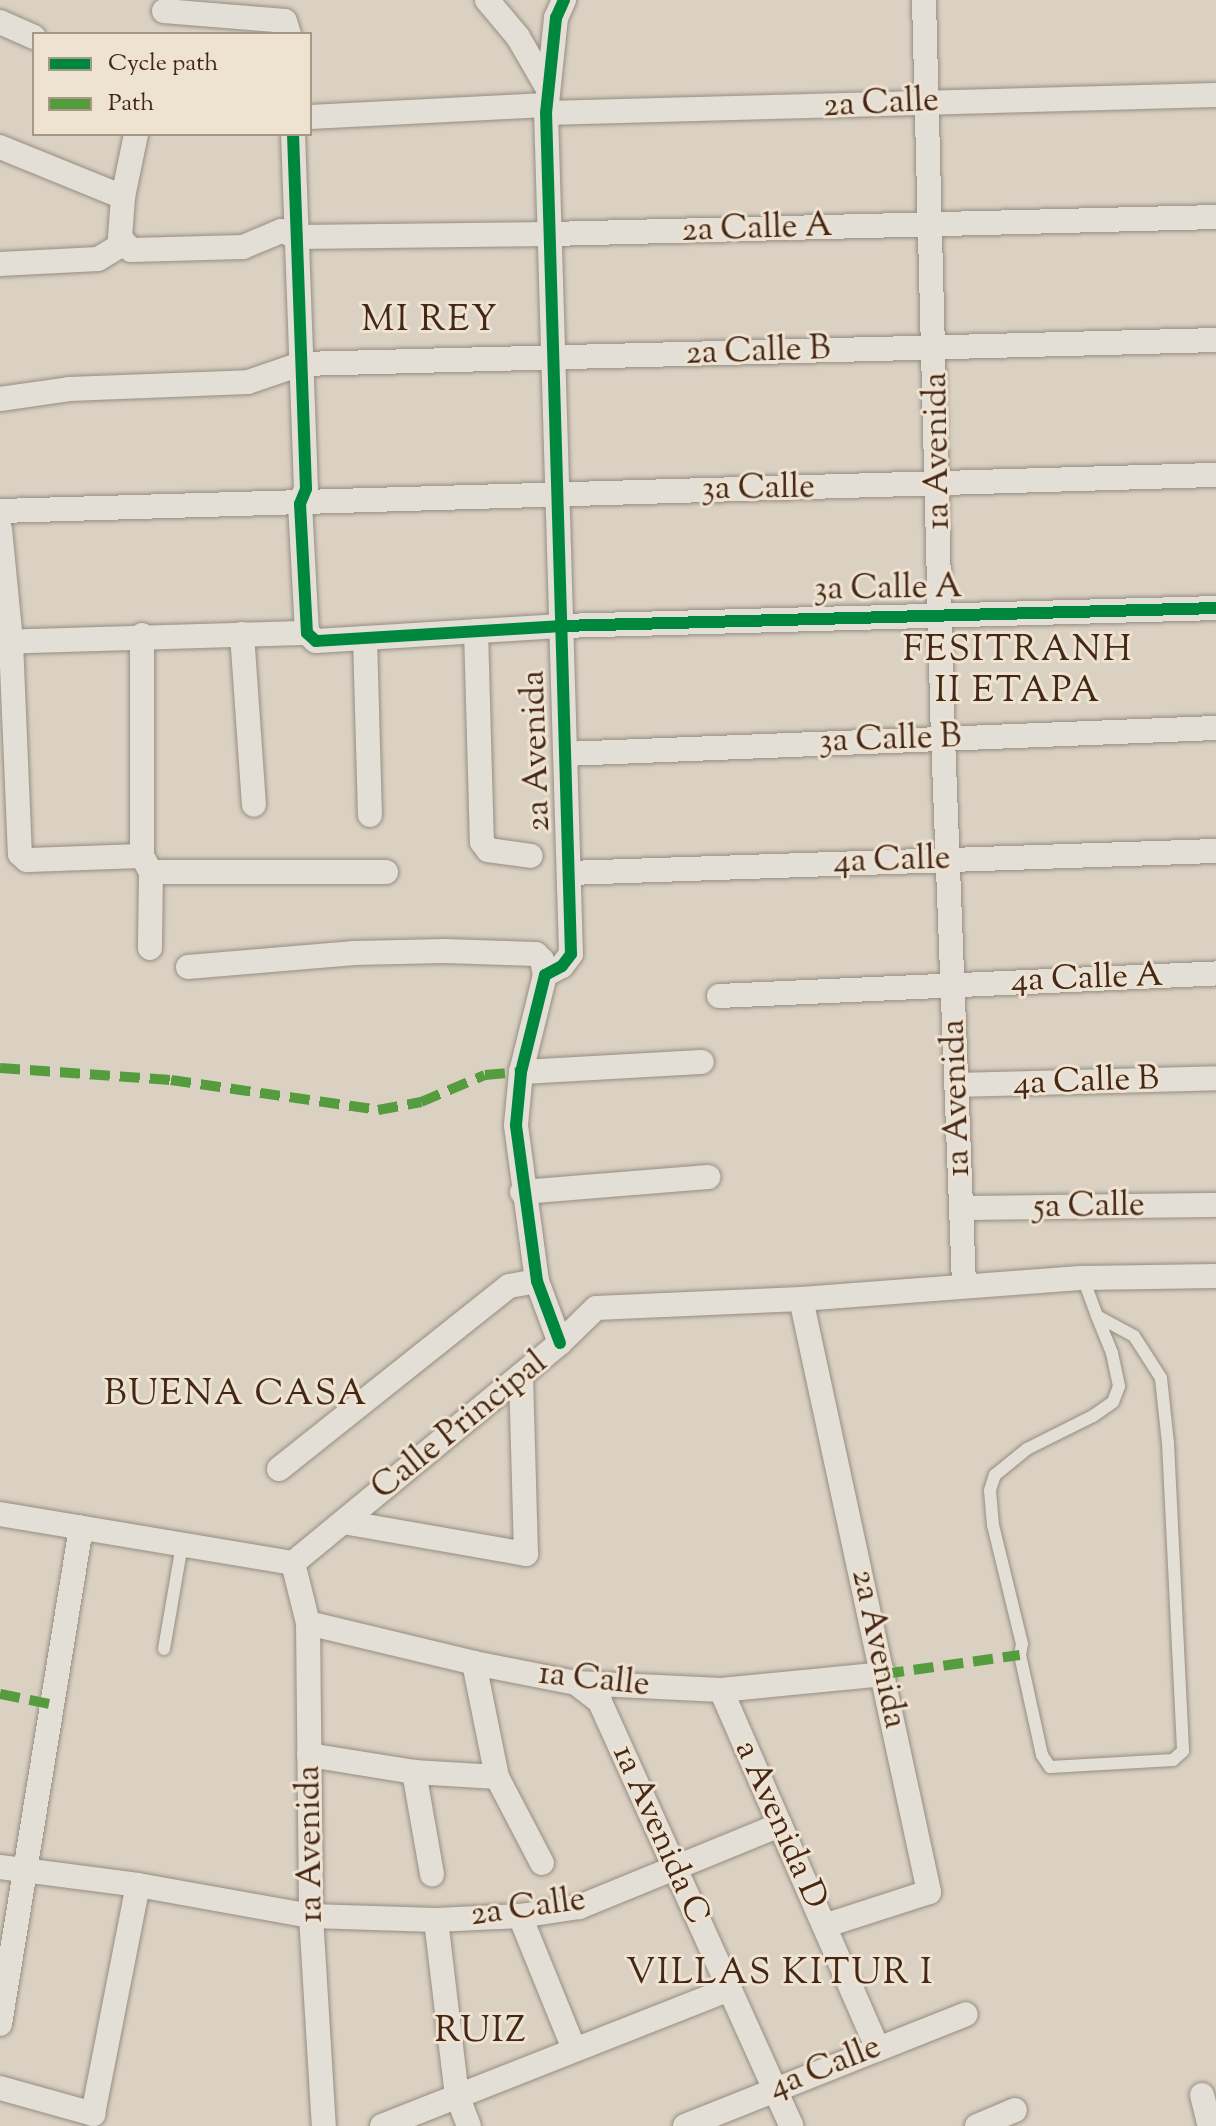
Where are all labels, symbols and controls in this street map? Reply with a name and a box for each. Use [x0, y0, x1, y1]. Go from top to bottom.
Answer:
legend [32, 32, 312, 136]
text: Cycle path [108, 47, 218, 81]
street label: 2a Calle [822, 81, 940, 127]
text: Path [108, 87, 154, 121]
street label: 2a Calle A [681, 206, 833, 252]
district label: MI REY [361, 300, 499, 344]
street label: 2a Calle B [685, 329, 831, 375]
street label: 1a Avenida [916, 372, 960, 530]
street label: 3a Calle [701, 468, 815, 510]
street label: 3a Calle A [813, 567, 963, 611]
district label: FESITRANH II ETAPA [903, 629, 1133, 714]
street label: 2a Avenida [514, 669, 560, 833]
street label: 3a Calle B [818, 717, 962, 763]
street label: 4a Calle [833, 839, 951, 883]
street label: 4a Calle A [1010, 956, 1164, 1002]
street label: 1a Avenida [934, 1019, 980, 1177]
street label: 4a Calle B [1012, 1059, 1160, 1105]
street label: 5a Calle [1033, 1186, 1145, 1228]
street label: Calle Principal [364, 1343, 556, 1509]
district label: BUENA CASA [104, 1374, 368, 1418]
street label: 2a Avenida [841, 1566, 915, 1732]
street label: 1a Calle [536, 1654, 652, 1706]
street label: a Avenida D [725, 1735, 835, 1915]
street label: 1a Avenida C [602, 1739, 718, 1931]
street label: 1a Avenida [289, 1765, 333, 1923]
street label: 2a Calle [468, 1880, 588, 1936]
district label: VILLAS KITUR I [626, 1953, 934, 1997]
district label: RUIZ [434, 2011, 528, 2055]
street label: 4a Calle [763, 2027, 887, 2109]

